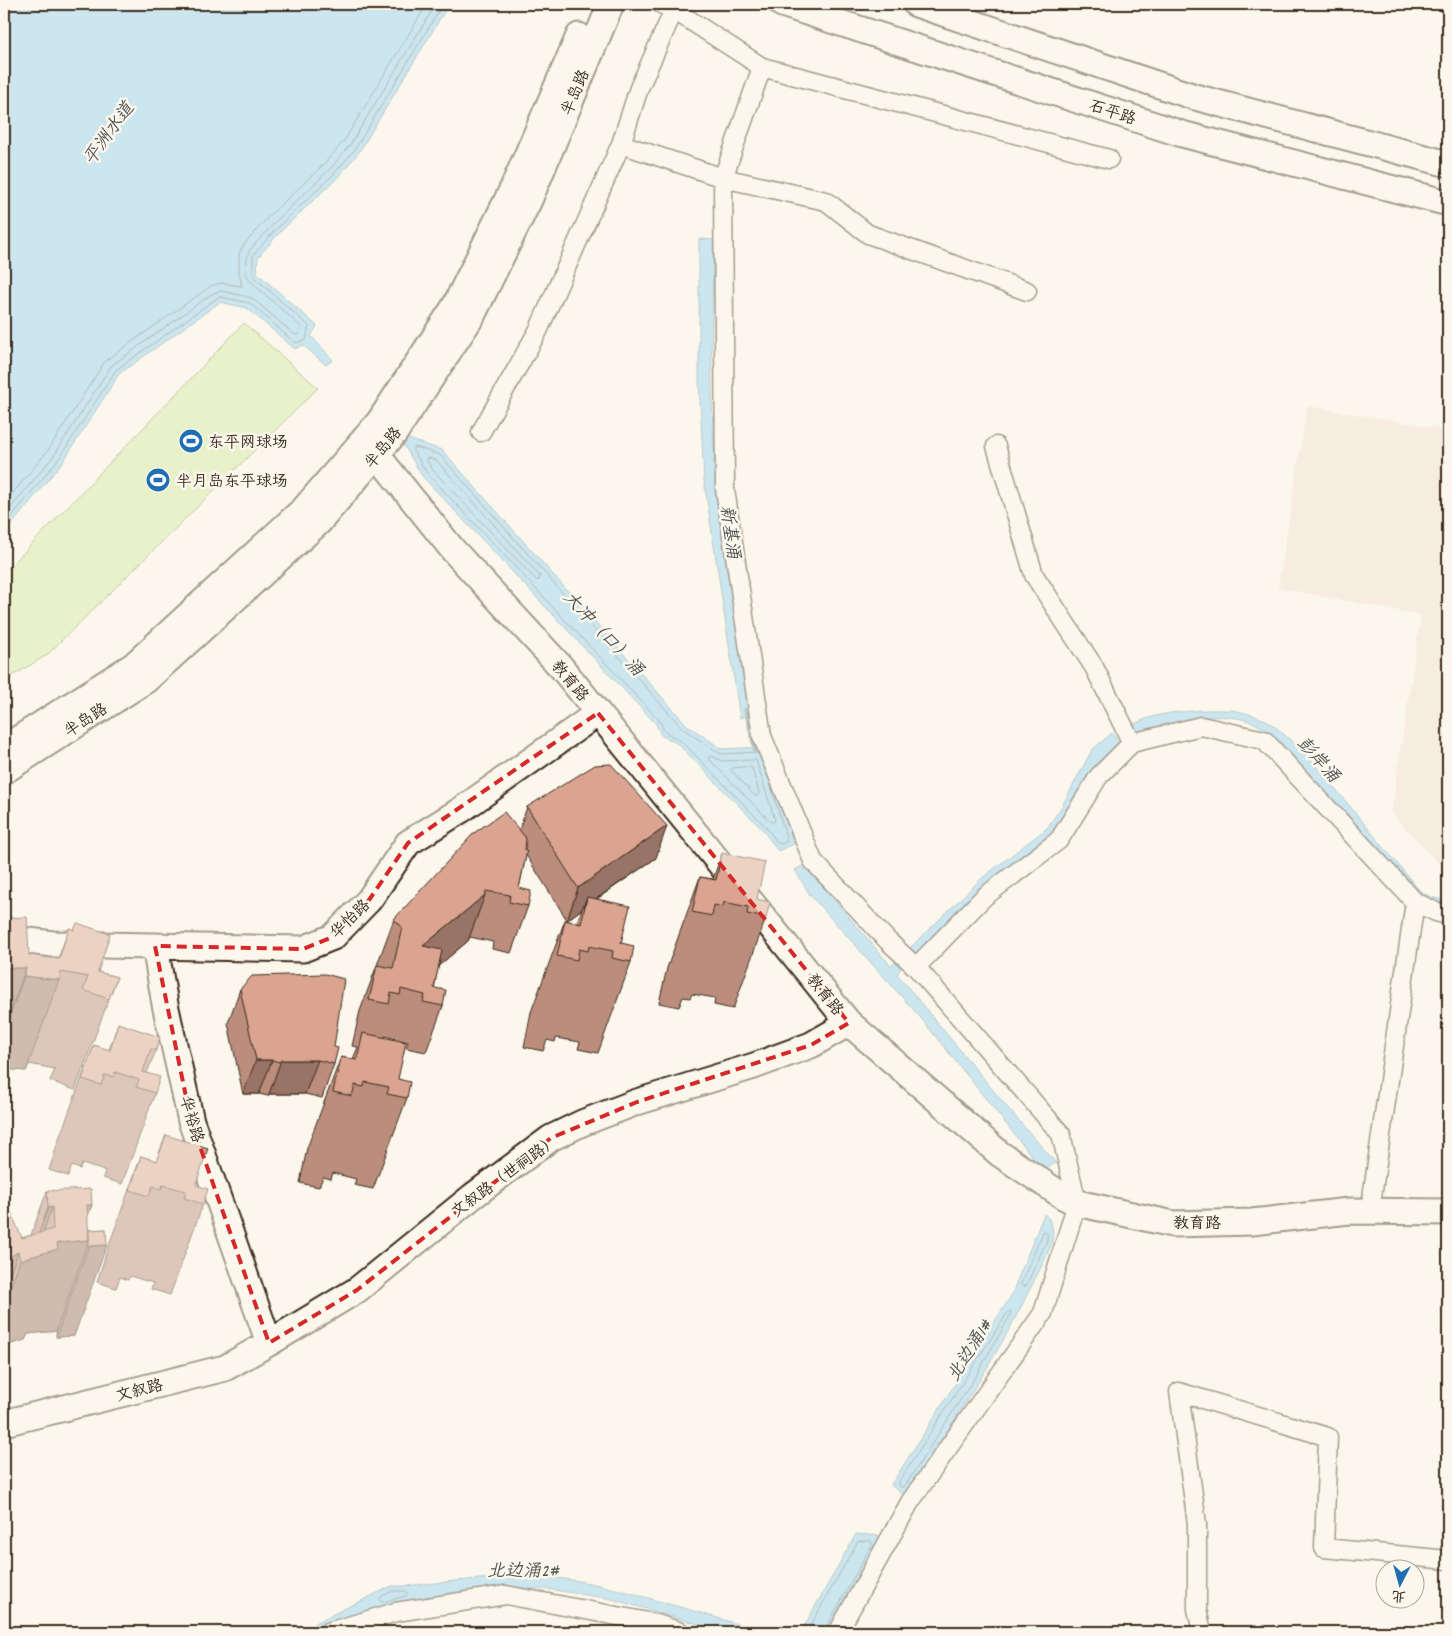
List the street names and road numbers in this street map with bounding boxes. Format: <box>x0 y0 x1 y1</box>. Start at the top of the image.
street label: 半岛路 <box>556 66 596 120</box>
street label: 石平路 <box>1086 95 1139 132</box>
street label: 半岛路 <box>360 423 408 474</box>
street label: 教育路 <box>545 656 593 707</box>
street label: 半岛路 <box>60 698 113 744</box>
street label: 华怡路 <box>325 895 376 945</box>
street label: 教育路 <box>800 970 848 1021</box>
street label: 华裕路 <box>173 1093 208 1146</box>
street label: 文叙路（世祠路） <box>447 1130 564 1224</box>
street label: 教育路 <box>1173 1213 1221 1236</box>
street label: 文叙路 <box>114 1374 166 1408</box>

